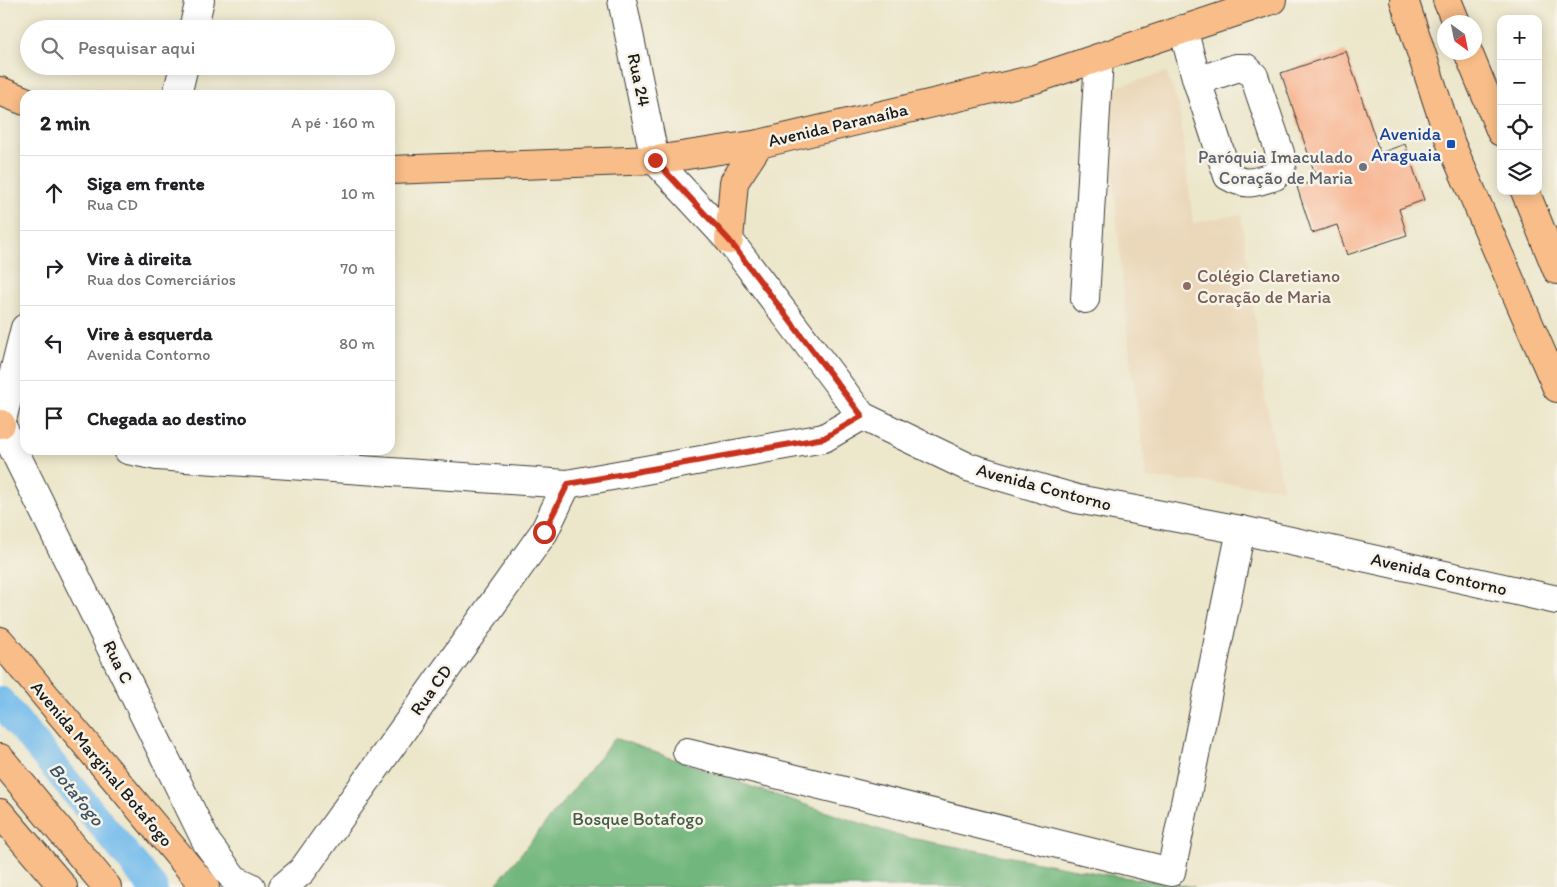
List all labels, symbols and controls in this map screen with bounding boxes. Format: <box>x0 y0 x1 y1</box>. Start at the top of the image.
north arrow <box>1437 15 1482 60</box>
map controls <box>1497 15 1542 195</box>
button: + <box>1497 15 1542 60</box>
search box <box>20 20 395 75</box>
icon: search <box>38 34 66 62</box>
text: Pesquisar aqui <box>78 36 195 59</box>
street label: Rua 24 <box>623 51 655 109</box>
button: − <box>1497 60 1542 105</box>
street label: Avenida Paranaíba <box>766 98 911 152</box>
button: locate <box>1497 105 1542 150</box>
text: 2 min <box>40 110 90 135</box>
text: A pé · 160 m <box>291 113 375 132</box>
place label: Avenida Araguaia <box>1371 123 1442 166</box>
marker: Avenida Araguaia <box>1445 138 1457 150</box>
place label: Paróquia Imaculado Coração de Maria <box>1198 146 1354 189</box>
route end <box>644 149 667 172</box>
button: layers <box>1497 150 1542 195</box>
marker: Paróquia Imaculado Coração de Maria <box>1357 161 1369 173</box>
text: Siga em frente <box>87 172 205 195</box>
icon: ahead <box>40 179 68 207</box>
text: 10 m <box>341 184 375 203</box>
text: Rua CD <box>87 195 138 214</box>
text: Vire à direita <box>87 247 192 270</box>
icon: right <box>40 254 68 282</box>
text: 70 m <box>340 259 375 278</box>
place label: Colégio Claretiano Coração de Maria <box>1197 265 1340 308</box>
text: Rua dos Comerciários <box>87 270 236 289</box>
marker: Colégio Claretiano Coração de Maria <box>1181 280 1193 292</box>
text: Vire à esquerda <box>87 322 213 345</box>
icon: left <box>40 329 68 357</box>
text: 80 m <box>339 334 375 353</box>
text: Avenida Contorno <box>87 345 210 364</box>
icon: arrive <box>40 404 68 432</box>
text: Chegada ao destino <box>87 407 246 430</box>
street label: Avenida Contorno <box>974 458 1114 516</box>
route start <box>533 521 556 544</box>
street label: Avenida Contorno <box>1369 548 1509 600</box>
street label: Rua C <box>98 637 138 687</box>
street label: Rua CD <box>405 660 457 720</box>
street label: Avenida Marginal Botafogo <box>26 677 178 851</box>
water label: Botafogo <box>45 758 109 830</box>
park label: Bosque Botafogo <box>572 808 704 830</box>

